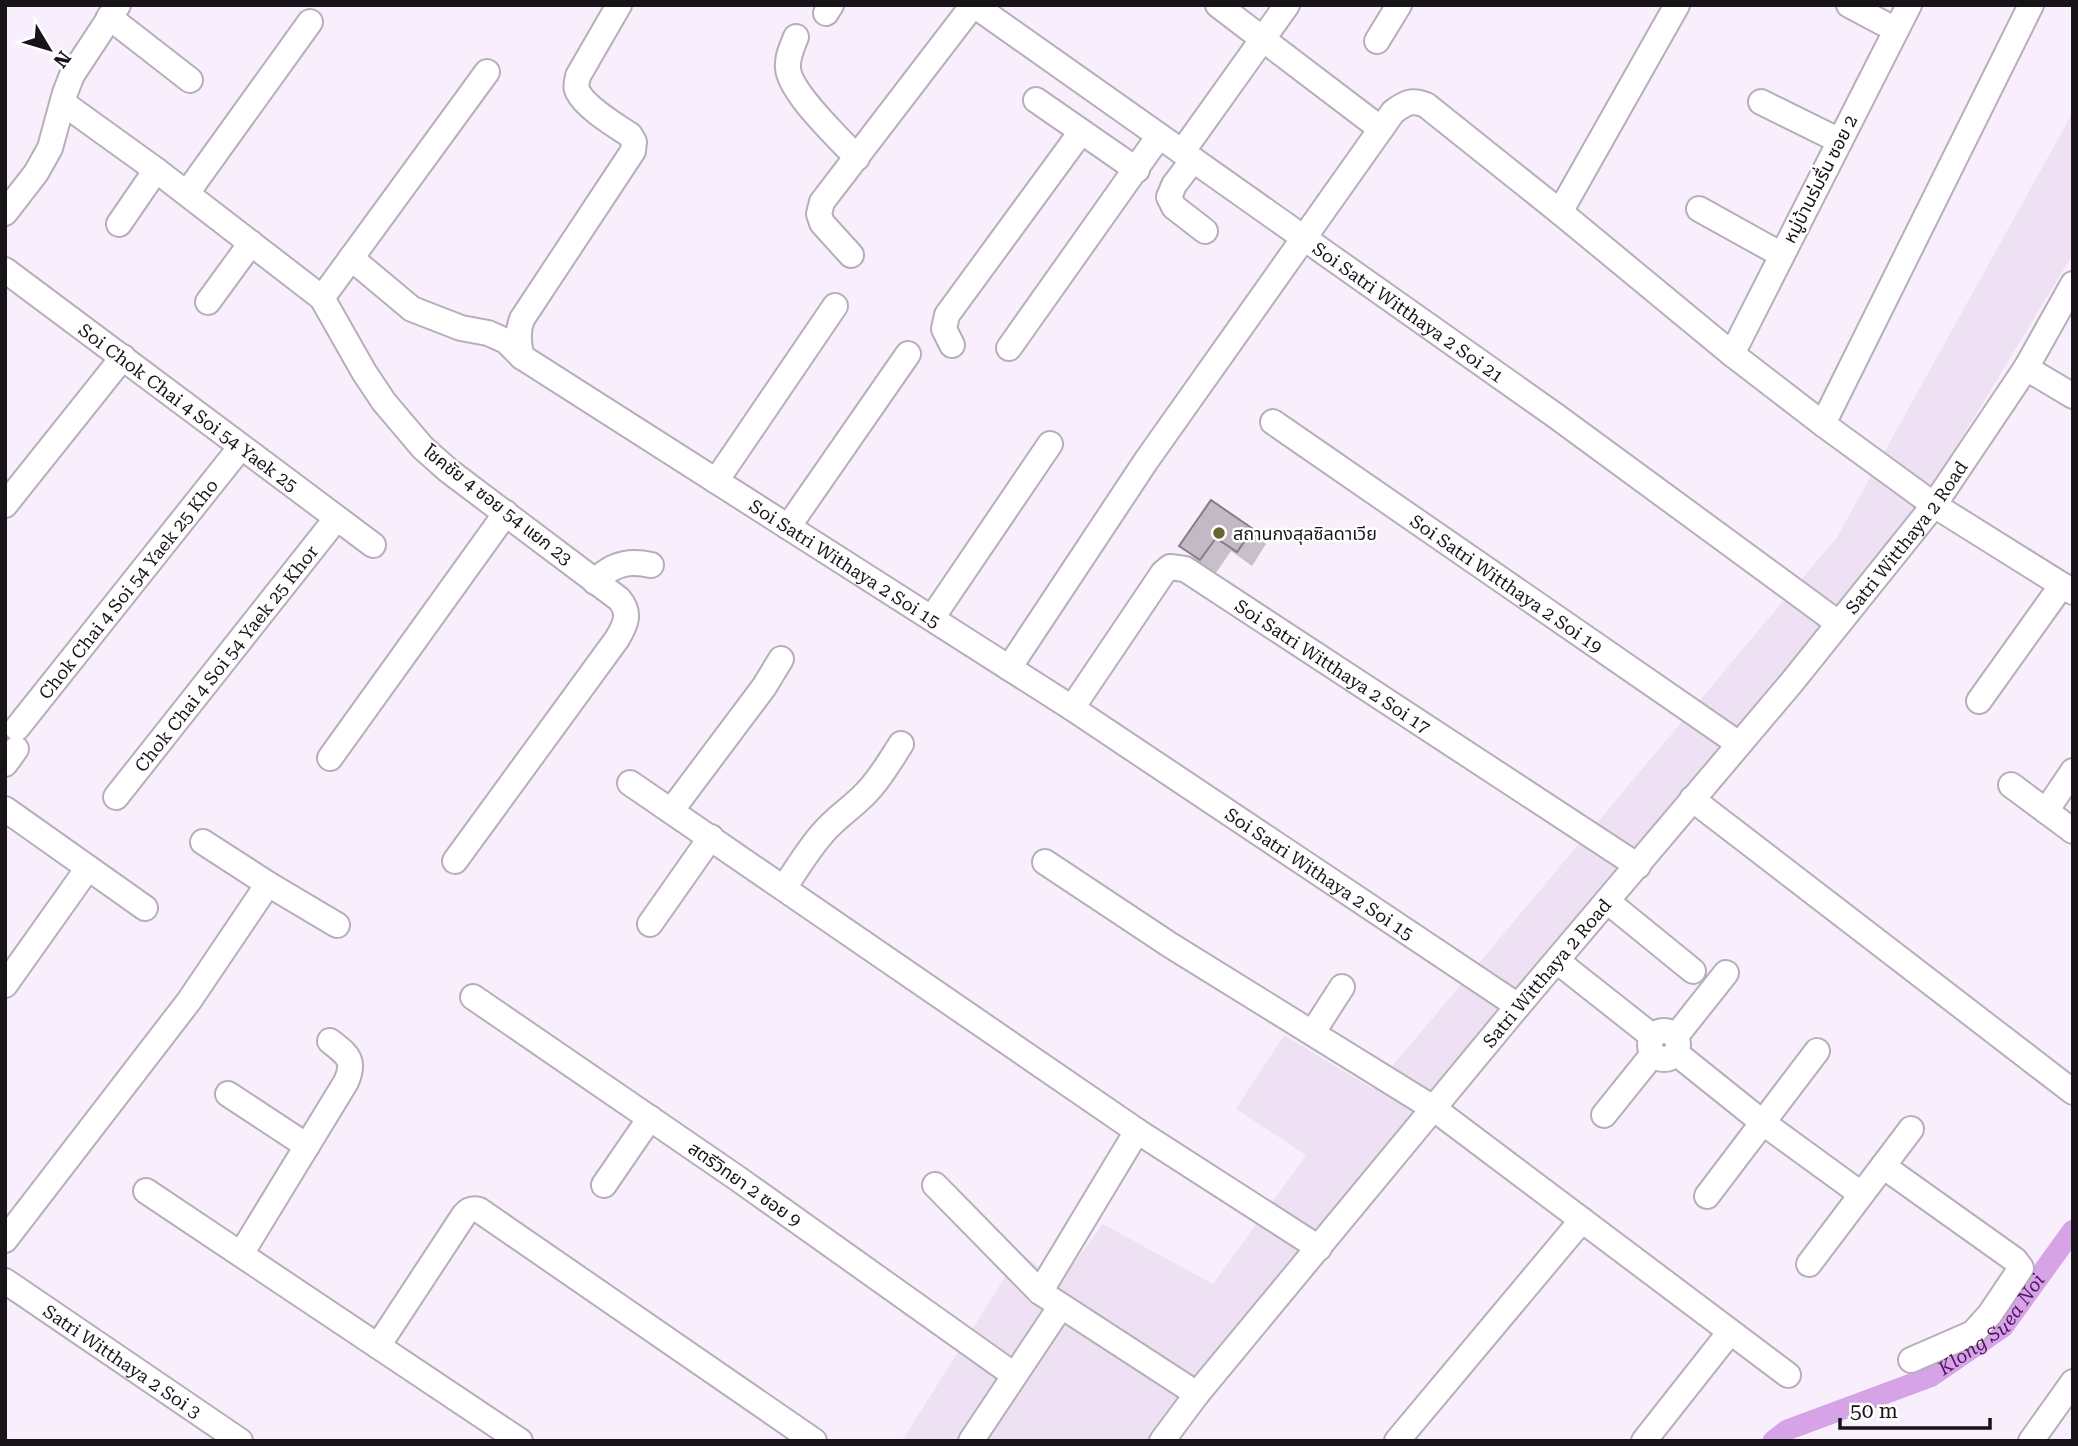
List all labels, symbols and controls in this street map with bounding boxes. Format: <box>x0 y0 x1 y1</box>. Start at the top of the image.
north arrow <box>14 14 84 84</box>
text: N <box>48 46 76 72</box>
street label: หมู่บ้านร่มรื่น ซอย 2 <box>1777 111 1863 247</box>
street label: Soi Satri Witthaya 2 Soi 21 <box>1309 237 1508 387</box>
street label: Soi Chok Chai 4 Soi 54 Yaek 25 <box>75 319 302 496</box>
street label: โชคชัย 4 ซอย 54 แยก 23 <box>420 441 576 569</box>
street label: Satri Witthaya 2 Road <box>1841 456 1972 618</box>
street label: Chok Chai 4 Soi 54 Yaek 25 Kho <box>34 475 222 703</box>
street label: Soi Satri Withaya 2 Soi 15 <box>746 495 944 632</box>
street label: Soi Satri Witthaya 2 Soi 19 <box>1406 510 1607 657</box>
place label: สถานกงสุลซิลดาเวีย <box>1233 523 1377 545</box>
marker: สถานกงสุลซิลดาเวีย <box>1211 525 1227 541</box>
street label: Chok Chai 4 Soi 54 Yaek 25 Khor <box>130 541 322 776</box>
street label: Soi Satri Witthaya 2 Soi 17 <box>1231 594 1434 738</box>
street label: Soi Satri Withaya 2 Soi 15 <box>1221 803 1418 944</box>
street label: Satri Witthaya 2 Road <box>1478 894 1615 1051</box>
street label: สตรีวิทยา 2 ซอย 9 <box>684 1137 806 1231</box>
water label: Klong Suea Noi <box>1932 1269 2049 1380</box>
street label: Satri Witthaya 2 Soi 3 <box>40 1300 205 1422</box>
scale bar <box>1840 1386 1990 1430</box>
text: 50 m <box>1850 1399 1898 1423</box>

